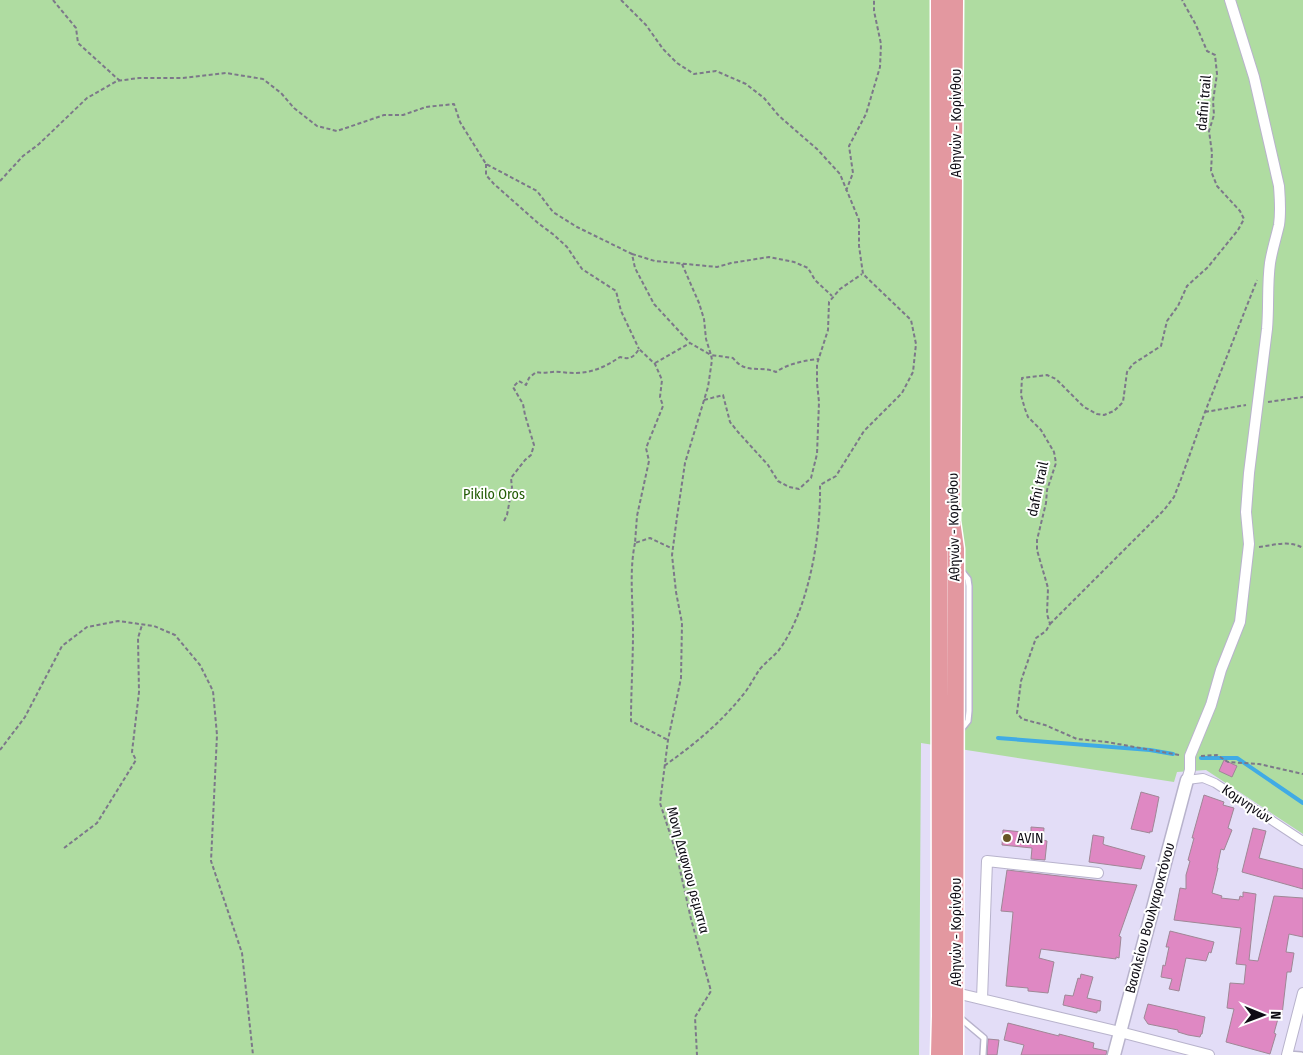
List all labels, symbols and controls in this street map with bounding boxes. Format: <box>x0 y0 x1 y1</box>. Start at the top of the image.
street label: Αθηνών - Κορίνθου <box>948 69 965 177</box>
street label: dafni trail <box>1193 74 1215 132</box>
street label: dafni trail <box>1024 460 1052 518</box>
street label: Αθηνών - Κορίνθου <box>945 472 963 582</box>
park label: Pikilo Oros <box>463 486 525 503</box>
street label: Κομνηνών <box>1218 781 1276 827</box>
street label: Μονη Δαφνιου ρεματια <box>663 805 713 935</box>
place label: AVIN <box>1017 830 1043 847</box>
marker: AVIN <box>1001 832 1013 844</box>
street label: Βασιλείου Βουλγαροκτόνου <box>1122 841 1178 995</box>
street label: Αθηνών - Κορίνθου <box>948 878 965 986</box>
north arrow <box>1238 990 1288 1040</box>
text: N <box>1267 1011 1284 1020</box>

